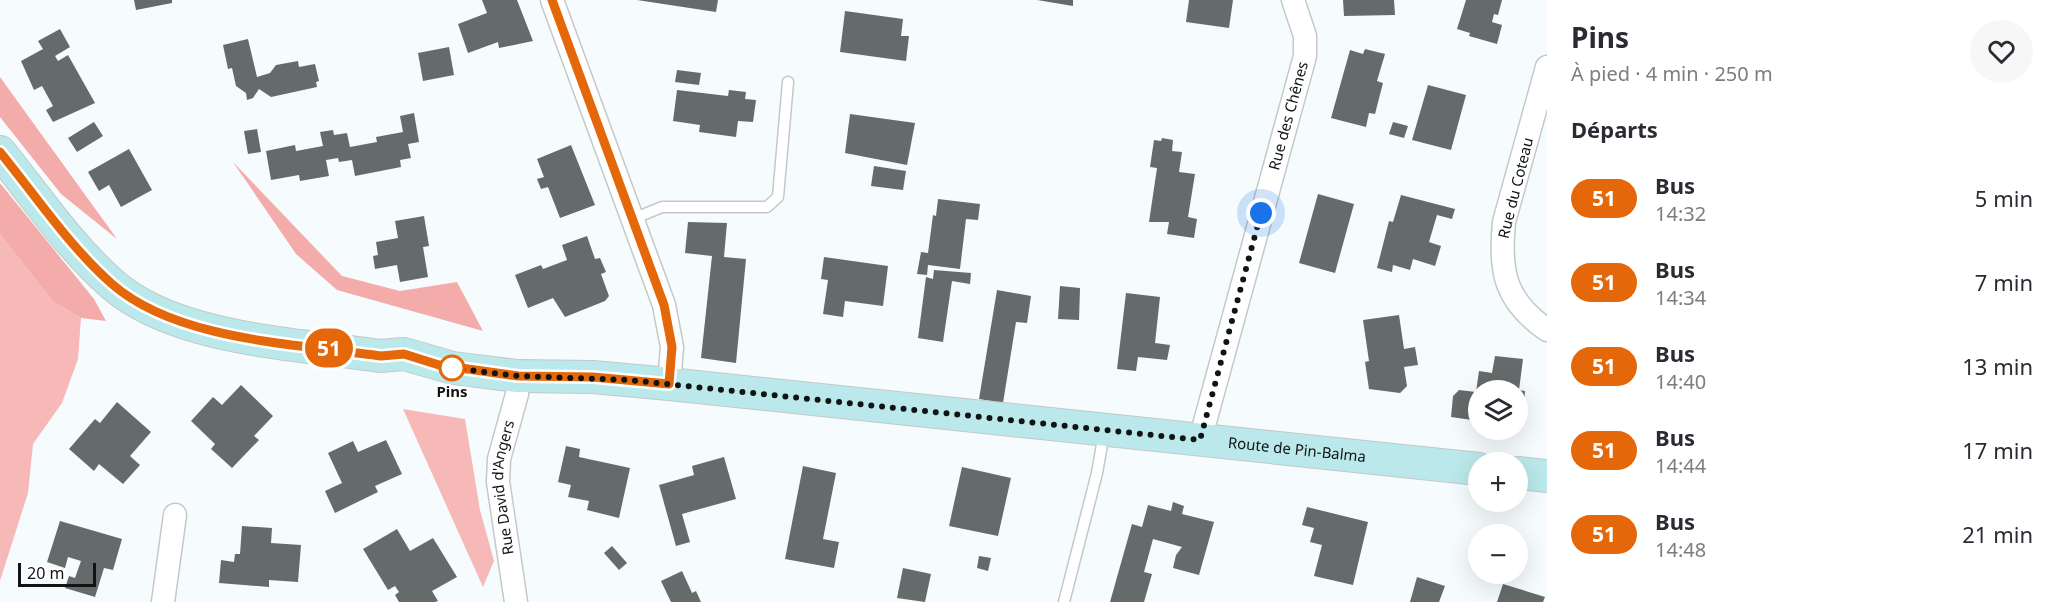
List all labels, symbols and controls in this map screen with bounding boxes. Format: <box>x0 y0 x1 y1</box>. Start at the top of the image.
text: Pins <box>1571 18 1629 56</box>
button: heart <box>1970 20 2033 83</box>
street label: Rue des Chênes <box>1263 59 1312 172</box>
text: À pied · 4 min · 250 m <box>1571 60 1773 87</box>
text: Départs <box>1571 114 1658 144</box>
street label: Rue du Coteau <box>1493 135 1537 240</box>
text: Bus <box>1655 170 1695 200</box>
text: 5 min <box>1975 183 2033 213</box>
text: 51 <box>1592 184 1616 212</box>
your location <box>1246 198 1276 228</box>
text: 14:32 <box>1655 200 1706 227</box>
text: Bus <box>1655 254 1695 284</box>
text: 7 min <box>1975 267 2033 297</box>
text: 51 <box>1592 268 1616 296</box>
text: 14:34 <box>1655 284 1706 311</box>
line badge: 51 <box>302 328 356 368</box>
text: 51 <box>317 334 341 362</box>
text: Bus <box>1655 338 1695 368</box>
text: 13 min <box>1962 351 2033 381</box>
text: 51 <box>1592 352 1616 380</box>
marker: Pins <box>439 355 465 381</box>
text: 14:40 <box>1655 368 1706 395</box>
map controls <box>1468 380 1528 584</box>
button: layers <box>1468 380 1528 440</box>
place label: Pins <box>436 381 468 401</box>
street label: Rue David d'Angers <box>487 418 518 556</box>
text: Bus <box>1655 422 1695 452</box>
street label: Route de Pin-Balma <box>1227 432 1367 466</box>
text: 17 min <box>1962 435 2033 465</box>
text: 51 <box>1592 436 1616 464</box>
button: + <box>1468 452 1528 512</box>
text: 14:44 <box>1655 452 1706 479</box>
text: Bus <box>1655 506 1695 536</box>
text: 21 min <box>1962 519 2033 549</box>
text: 51 <box>1592 520 1616 548</box>
button: − <box>1468 524 1528 584</box>
text: 14:48 <box>1655 536 1706 563</box>
scale bar <box>18 560 96 588</box>
text: 20 m <box>27 562 64 584</box>

